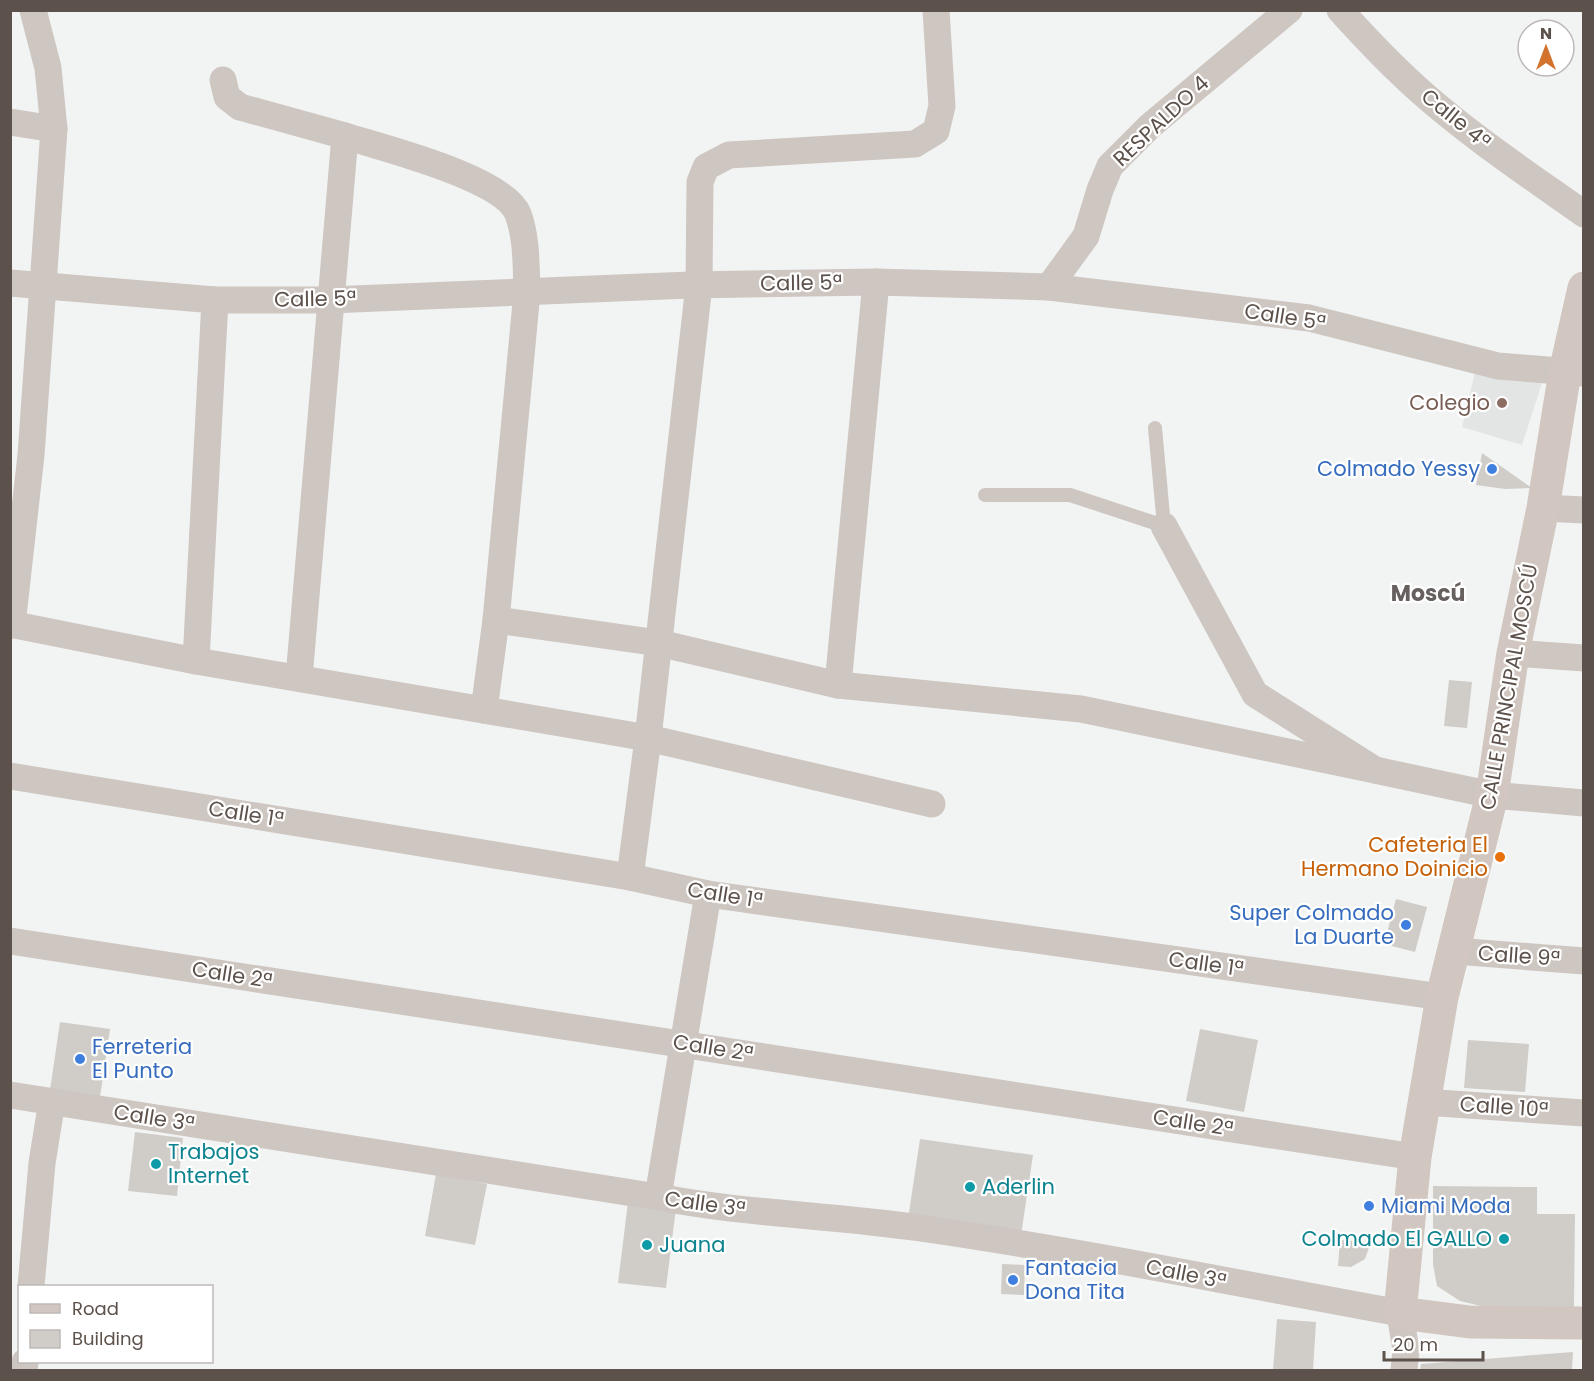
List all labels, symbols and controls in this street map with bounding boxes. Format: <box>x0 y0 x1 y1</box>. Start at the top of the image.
north arrow <box>1516 18 1576 78</box>
text: N <box>1540 22 1552 45</box>
street label: RESPALDO 4 <box>1106 69 1215 173</box>
street label: Calle 4ª <box>1415 82 1497 156</box>
street label: Calle 5ª <box>760 267 842 298</box>
street label: Calle 5ª <box>274 283 356 314</box>
street label: Calle 5ª <box>1242 296 1328 337</box>
place label: Colegio <box>1409 388 1490 417</box>
marker: Colegio <box>1495 396 1509 410</box>
place label: Colmado Yessy <box>1317 454 1480 483</box>
marker: Colmado Yessy <box>1485 462 1499 476</box>
street label: CALLE PRINCIPAL MOSCÚ <box>1473 562 1544 812</box>
district label: Moscú <box>1391 578 1465 609</box>
street label: Calle 1ª <box>207 793 286 834</box>
place label: Cafeteria El Hermano Doinicio <box>1301 830 1488 883</box>
marker: Cafeteria El Hermano Doinicio <box>1493 850 1507 864</box>
street label: Calle 1ª <box>686 874 765 915</box>
place label: Super Colmado La Duarte <box>1229 898 1394 951</box>
marker: Super Colmado La Duarte <box>1399 918 1413 932</box>
street label: Calle 9ª <box>1477 938 1561 973</box>
street label: Calle 1ª <box>1167 944 1245 983</box>
street label: Calle 2ª <box>190 954 274 995</box>
street label: Calle 2ª <box>671 1027 755 1068</box>
place label: Ferreteria El Punto <box>92 1032 192 1085</box>
marker: Ferreteria El Punto <box>73 1052 87 1066</box>
street label: Calle 10ª <box>1459 1089 1549 1124</box>
street label: Calle 3ª <box>112 1097 196 1138</box>
street label: Calle 2ª <box>1151 1102 1235 1143</box>
place label: Trabajos Internet <box>168 1137 259 1190</box>
marker: Trabajos Internet <box>149 1157 163 1171</box>
place label: Aderlin <box>982 1172 1055 1201</box>
marker: Aderlin <box>963 1180 977 1194</box>
street label: Calle 3ª <box>663 1183 747 1224</box>
place label: Miami Moda <box>1381 1191 1511 1220</box>
marker: Miami Moda <box>1362 1199 1376 1213</box>
place label: Colmado El GALLO <box>1301 1224 1492 1253</box>
place label: Juana <box>659 1230 725 1259</box>
marker: Colmado El GALLO <box>1497 1232 1511 1246</box>
marker: Juana <box>640 1238 654 1252</box>
street label: Calle 3ª <box>1143 1252 1229 1295</box>
place label: Fantacia Dona Tita <box>1025 1253 1125 1306</box>
marker: Fantacia Dona Tita <box>1006 1273 1020 1287</box>
legend <box>18 1285 213 1363</box>
text: Road <box>72 1296 119 1321</box>
scale bar <box>1384 1324 1483 1362</box>
text: Building <box>72 1326 144 1351</box>
text: 20 m <box>1393 1332 1438 1357</box>

